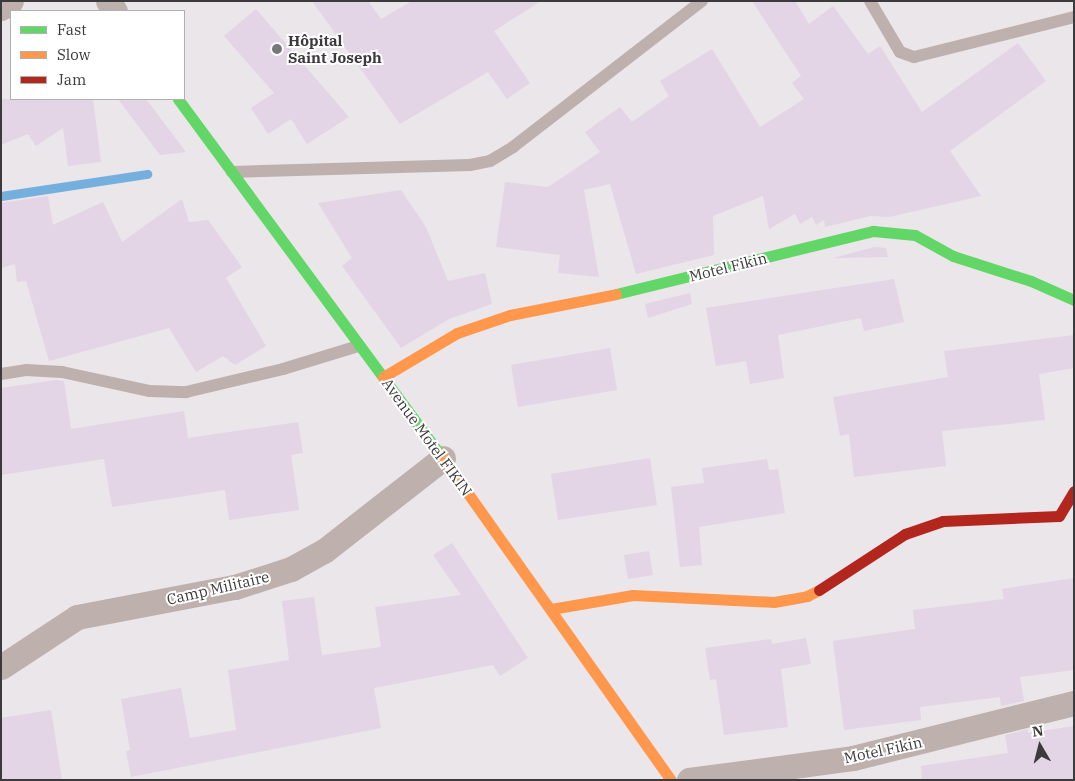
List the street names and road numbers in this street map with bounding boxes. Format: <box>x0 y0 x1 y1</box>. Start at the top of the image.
street label: Motel Fikin <box>687 249 769 285</box>
street label: Avenue Motel FIKIN <box>378 375 476 499</box>
street label: Camp Militaire <box>165 567 271 609</box>
street label: Motel Fikin <box>842 733 924 767</box>

